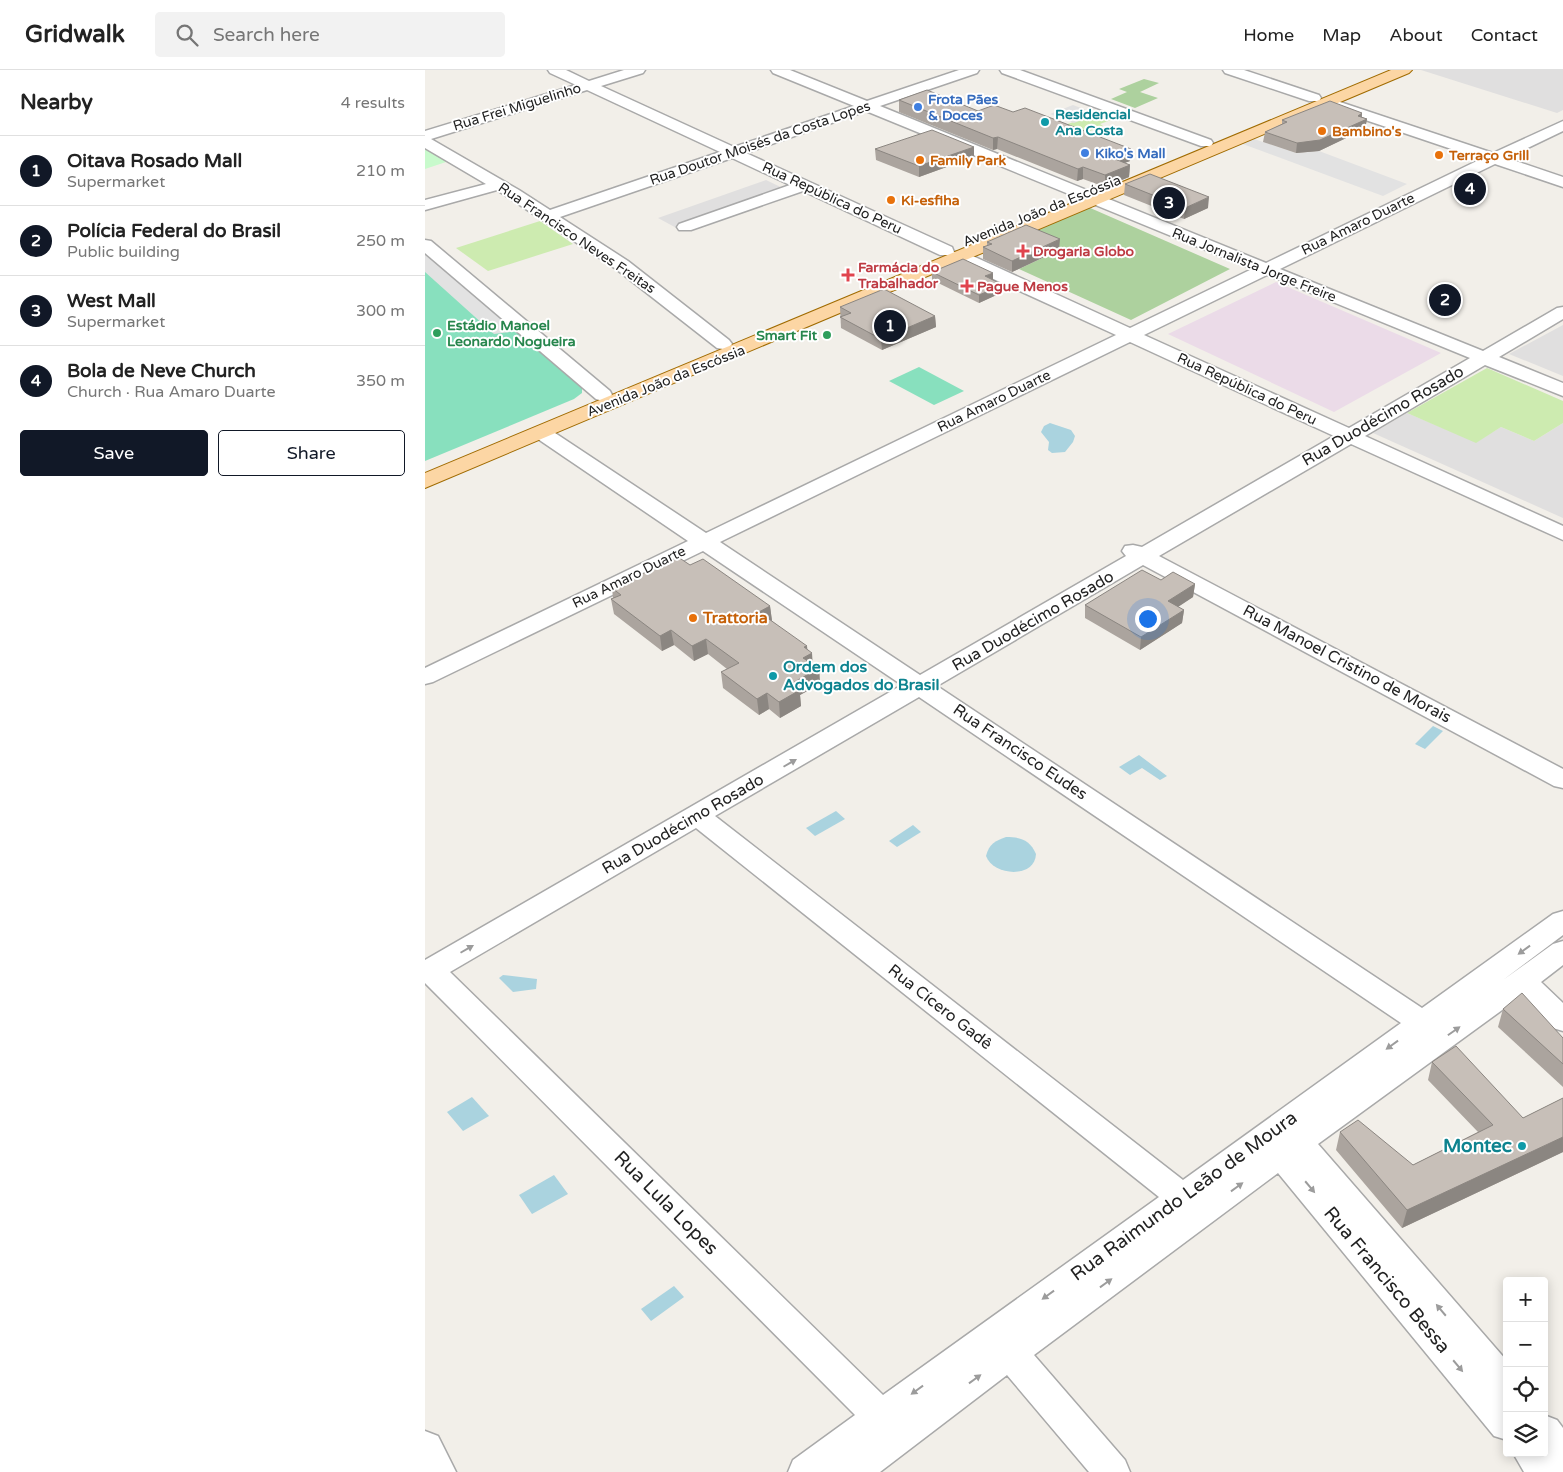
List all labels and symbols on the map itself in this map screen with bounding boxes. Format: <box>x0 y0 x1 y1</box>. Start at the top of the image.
street label: Rua Frei Miguelinho <box>451 79 583 135</box>
place label: Frota Pães & Doces <box>928 91 998 124</box>
street label: Rua Doutor Moisés da Costa Lopes <box>647 97 873 189</box>
marker: Frota Pães & Doces <box>912 101 924 113</box>
place label: Residencial Ana Costa <box>1055 106 1131 139</box>
marker: Residencial Ana Costa <box>1039 116 1051 128</box>
place label: Bambino's <box>1332 123 1402 140</box>
marker: Bambino's <box>1316 125 1328 137</box>
place label: Kiko's Mall <box>1095 145 1166 162</box>
marker: Kiko's Mall <box>1079 147 1091 159</box>
place label: Terraço Grill <box>1448 147 1529 164</box>
marker: Terraço Grill <box>1433 149 1445 161</box>
place label: Family Park <box>930 152 1007 169</box>
marker: Family Park <box>914 154 926 166</box>
street label: Rua República do Peru <box>760 158 904 238</box>
pin: 4 <box>1454 170 1486 208</box>
street label: Avenida João da Escóssia <box>960 171 1124 251</box>
street label: Rua Francisco Neves Freitas <box>495 179 659 297</box>
pin: 3 <box>1153 184 1185 222</box>
street label: Rua Amaro Duarte <box>1299 189 1417 259</box>
place label: Ki-esfiha <box>901 192 960 209</box>
marker: Ki-esfiha <box>885 194 897 206</box>
street label: Rua Jornalista Jorge Freire <box>1169 224 1339 306</box>
place label: Drogaria Globo <box>1033 243 1135 260</box>
marker: Drogaria Globo <box>1017 245 1029 257</box>
place label: Farmácia do Trabalhador <box>857 259 940 292</box>
marker: Farmácia do Trabalhador <box>842 269 854 281</box>
place label: Pague Menos <box>977 278 1068 295</box>
marker: Pague Menos <box>961 280 973 292</box>
pin: 2 <box>1429 281 1461 319</box>
pin: 1 <box>874 307 906 345</box>
place label: Estádio Manoel Leonardo Nogueira <box>447 317 576 350</box>
marker: Estádio Manoel Leonardo Nogueira <box>431 327 443 339</box>
place label: Smart Fit <box>756 327 818 344</box>
marker: Smart Fit <box>821 329 833 341</box>
street label: Avenida João da Escóssia <box>584 341 748 421</box>
street label: Rua República do Peru <box>1175 349 1319 429</box>
street label: Rua Duodécimo Rosado <box>1299 361 1467 471</box>
street label: Rua Amaro Duarte <box>935 366 1053 436</box>
street label: Rua Amaro Duarte <box>570 542 688 612</box>
street label: Rua Duodécimo Rosado <box>949 566 1117 676</box>
street label: Rua Manoel Cristino de Morais <box>1239 600 1455 728</box>
your location <box>1135 606 1161 632</box>
place label: Trattoria <box>702 608 768 628</box>
marker: Trattoria <box>687 612 699 624</box>
place label: Ordem dos Advogados do Brasil <box>783 657 939 695</box>
marker: Ordem dos Advogados do Brasil <box>767 670 779 682</box>
street label: Rua Francisco Eudes <box>949 700 1091 804</box>
one-way arrow <box>783 758 796 767</box>
street label: Rua Duodécimo Rosado <box>599 769 767 879</box>
one-way arrow <box>460 944 474 953</box>
one-way arrow <box>1517 944 1530 954</box>
street label: Rua Cícero Gadê <box>884 960 996 1054</box>
one-way arrow <box>1447 1026 1461 1036</box>
one-way arrow <box>1385 1040 1399 1050</box>
street label: Rua Raimundo Leão de Moura <box>1067 1106 1301 1286</box>
place label: Montec <box>1443 1135 1512 1157</box>
marker: Montec <box>1516 1140 1528 1152</box>
street label: Rua Lula Lopes <box>609 1146 723 1260</box>
one-way arrow <box>1304 1180 1315 1193</box>
one-way arrow <box>1230 1182 1244 1192</box>
street label: Rua Francisco Bessa <box>1319 1202 1455 1358</box>
one-way arrow <box>1099 1278 1113 1288</box>
one-way arrow <box>1041 1290 1055 1300</box>
one-way arrow <box>1436 1303 1447 1316</box>
one-way arrow <box>1452 1359 1464 1371</box>
one-way arrow <box>968 1374 981 1385</box>
one-way arrow <box>910 1385 924 1395</box>

